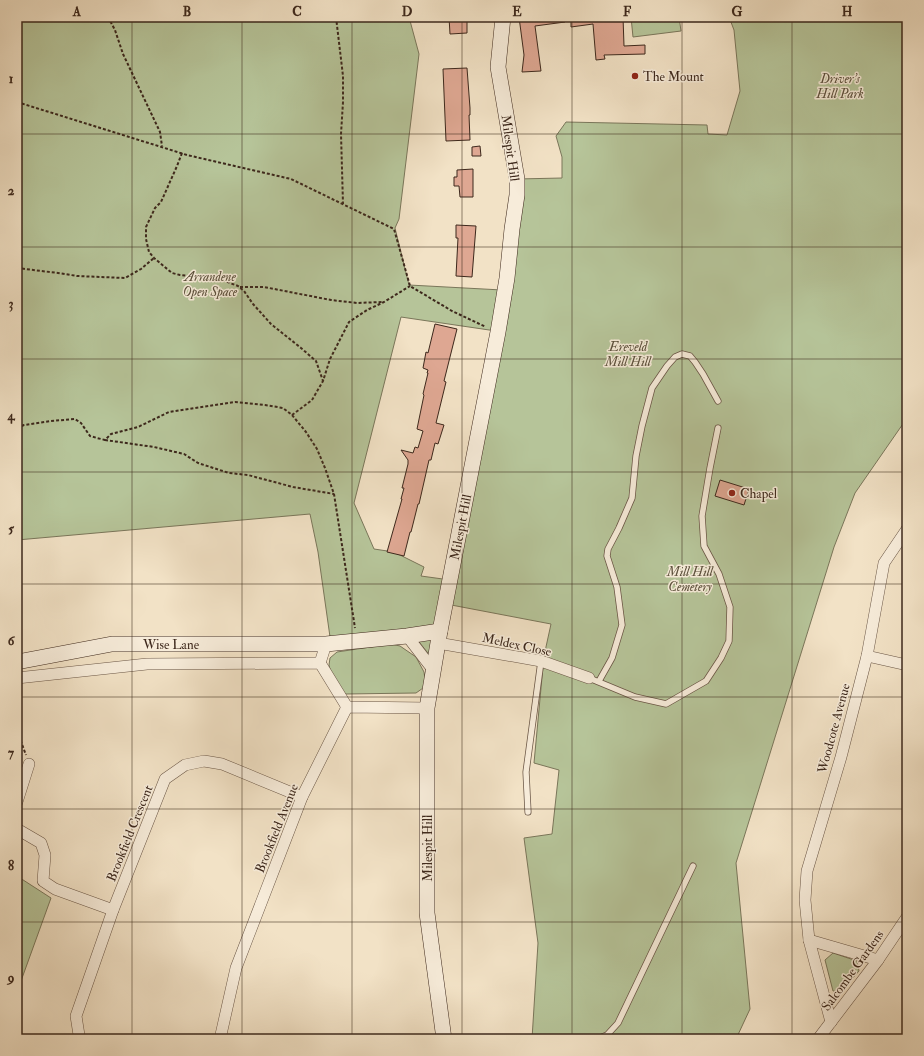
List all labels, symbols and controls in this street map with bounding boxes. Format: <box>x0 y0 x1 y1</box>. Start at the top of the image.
text: A <box>72 4 82 20</box>
text: B <box>183 4 191 20</box>
text: C <box>292 4 302 20</box>
text: D <box>402 4 413 20</box>
text: E <box>512 4 522 20</box>
text: F <box>623 4 632 20</box>
text: G <box>732 4 743 20</box>
text: H <box>842 4 853 20</box>
place label: The Mount <box>643 69 704 85</box>
text: 1 <box>9 71 14 87</box>
marker: The Mount <box>630 71 640 81</box>
park label: Driver's Hill Park <box>815 71 864 102</box>
street label: Milespit Hill <box>496 114 523 183</box>
text: 2 <box>8 183 15 199</box>
park label: Arrandene Open Space <box>182 269 238 300</box>
text: 3 <box>9 296 14 312</box>
park label: Ereveld Mill Hill <box>604 339 652 370</box>
text: 4 <box>6 408 15 424</box>
place label: Chapel <box>740 486 778 503</box>
marker: Chapel <box>727 488 737 498</box>
street label: Milespit Hill <box>447 492 476 562</box>
text: 5 <box>8 521 14 537</box>
park label: Mill Hill Cemetery <box>666 564 714 595</box>
street label: Meldex Close <box>481 630 553 660</box>
text: 6 <box>8 633 16 649</box>
street label: Wise Lane <box>142 637 200 653</box>
street label: Woodcote Avenue <box>814 681 854 776</box>
text: 7 <box>8 745 15 761</box>
street label: Brookfield Avenue <box>252 781 302 875</box>
street label: Brookfield Crescent <box>103 783 157 884</box>
street label: Milespit Hill <box>420 814 437 881</box>
text: 8 <box>8 858 14 874</box>
street label: Salcombe Gardens <box>818 927 888 1014</box>
text: 9 <box>6 970 15 986</box>

